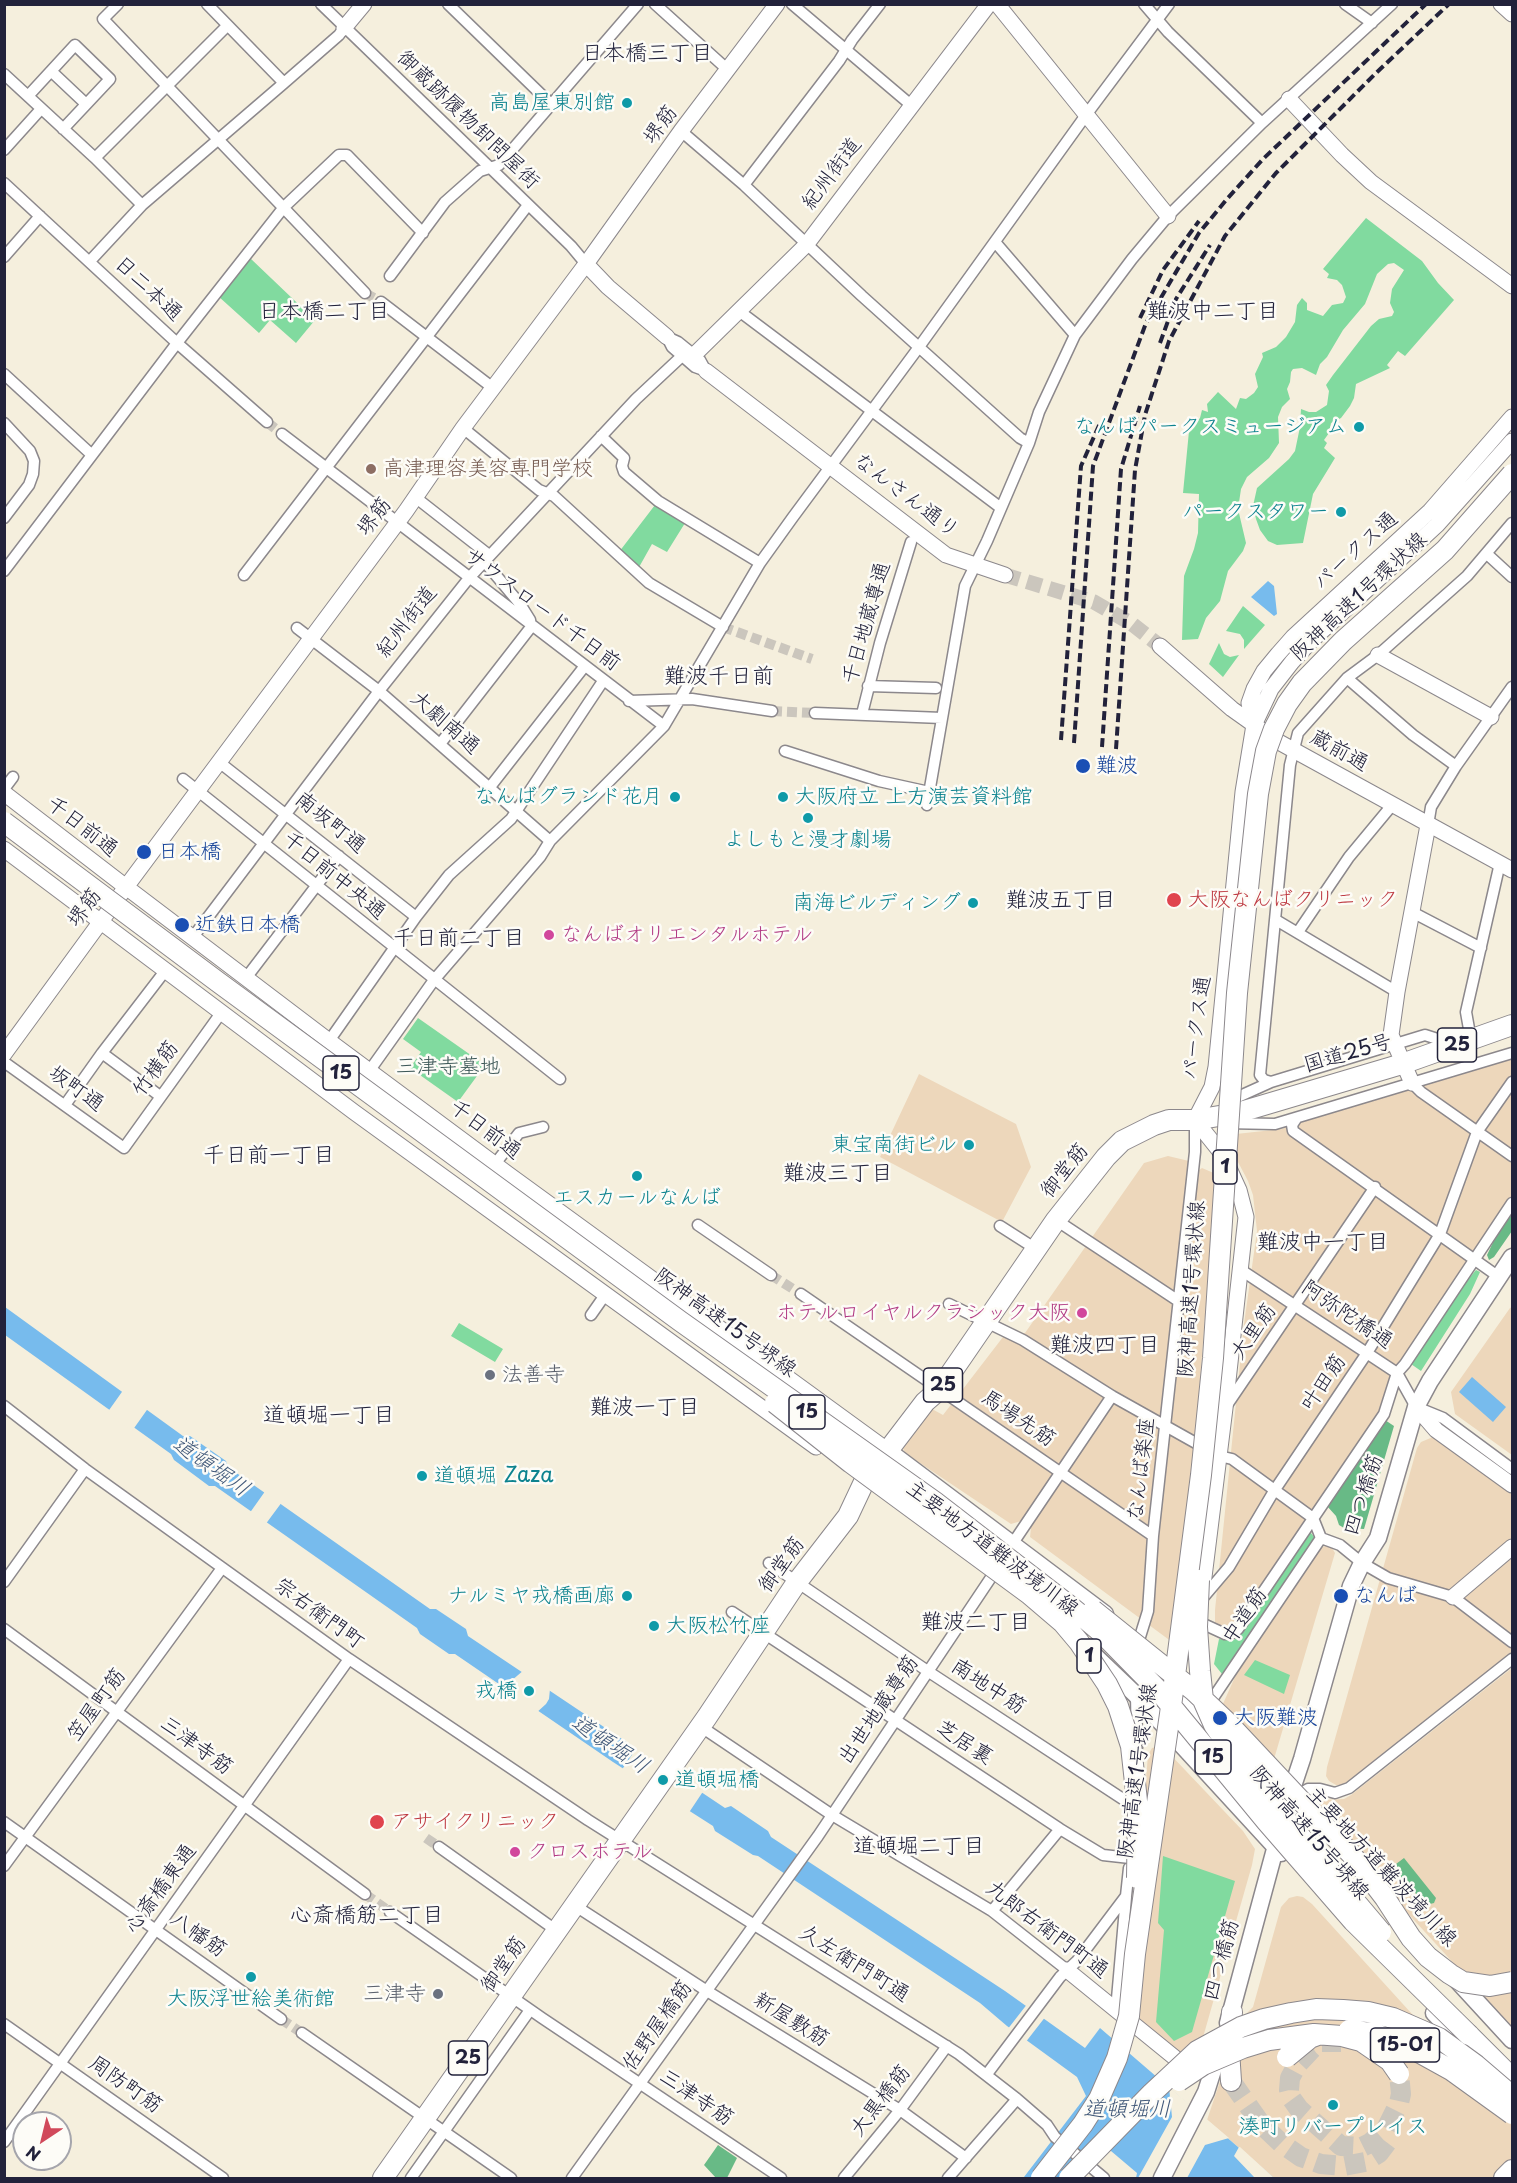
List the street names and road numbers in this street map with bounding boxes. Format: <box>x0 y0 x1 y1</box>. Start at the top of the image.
street label: 御蔵跡履物卸問屋街 <box>391 45 545 195</box>
street label: 堺筋 <box>638 101 684 149</box>
street label: 紀州街道 <box>797 133 867 215</box>
street label: 日二本通 <box>109 251 187 327</box>
street label: なんさん通り <box>848 448 964 544</box>
street label: 堺筋 <box>352 493 398 541</box>
street label: パークス通 <box>1309 507 1403 595</box>
street label: 阪神高速1号環状線 <box>1286 527 1432 667</box>
street label: サウスロード千日前 <box>459 543 625 677</box>
street label: 千日地蔵尊通 <box>838 559 896 687</box>
street label: 紀州街道 <box>371 581 443 663</box>
street label: 大劇南通 <box>405 686 485 760</box>
street label: 蔵前通 <box>1305 725 1373 777</box>
street label: 南坂町通 <box>289 787 371 859</box>
street label: 千日前通 <box>41 791 123 863</box>
street label: 千日前中央通 <box>277 827 391 925</box>
street label: 堺筋 <box>62 884 108 932</box>
street label: パークス通 <box>1177 974 1217 1082</box>
road number: 25 <box>1438 1028 1476 1062</box>
street label: 国道25号 <box>1301 1029 1395 1079</box>
street label: 竹横筋 <box>127 1036 185 1102</box>
road number: 15 <box>323 1056 359 1090</box>
street label: 坂町通 <box>43 1060 109 1118</box>
street label: 千日前通 <box>444 1095 526 1165</box>
street label: 御堂筋 <box>1035 1139 1095 1203</box>
road number: 1 <box>1213 1150 1237 1184</box>
street label: 阪神高速1号環状線 <box>1173 1200 1211 1378</box>
street label: 阪神高速15号堺線 <box>649 1263 801 1383</box>
street label: 阿弥陀橋通 <box>1296 1275 1398 1355</box>
street label: 大里筋 <box>1226 1299 1282 1365</box>
street label: 叶田筋 <box>1296 1350 1352 1416</box>
road number: 25 <box>924 1368 962 1402</box>
street label: 馬場先筋 <box>976 1385 1060 1453</box>
road number: 15 <box>789 1395 825 1429</box>
street label: なんば楽座 <box>1123 1415 1161 1523</box>
street label: 四つ橋筋 <box>1339 1451 1389 1539</box>
street label: 主要地方道難波境川線 <box>901 1476 1083 1622</box>
street label: 御堂筋 <box>753 1532 811 1598</box>
street label: 宗右衛門町 <box>269 1573 369 1655</box>
street label: 中道筋 <box>1217 1583 1273 1649</box>
road number: 1 <box>1077 1639 1101 1673</box>
street label: 出世地蔵尊筋 <box>833 1651 925 1769</box>
street label: 南地中筋 <box>946 1654 1030 1720</box>
street label: 笠屋町筋 <box>62 1664 132 1746</box>
street label: 阪神高速1号環状線 <box>1113 1681 1163 1861</box>
street label: 三津寺筋 <box>155 1711 237 1781</box>
street label: 芝居裏 <box>931 1715 997 1771</box>
road number: 15 <box>1195 1740 1231 1774</box>
street label: 阪神高速15号堺線 <box>1244 1761 1374 1905</box>
street label: 主要地方道難波境川線 <box>1300 1782 1462 1952</box>
street label: 心斎橋東通 <box>120 1839 202 1939</box>
street label: 九郎右衛門町通 <box>981 1876 1113 1984</box>
street label: 八幡筋 <box>165 1907 231 1963</box>
street label: 四つ橋筋 <box>1199 1916 1245 2004</box>
street label: 久左衛門町通 <box>794 1920 914 2008</box>
street label: 御堂筋 <box>476 1932 532 1998</box>
street label: 佐野屋橋筋 <box>618 1976 698 2076</box>
street label: 新屋敷筋 <box>749 1987 833 2053</box>
road number: 15-01 <box>1370 2028 1440 2062</box>
road number: 25 <box>448 2041 488 2075</box>
street label: 周防町筋 <box>83 2051 167 2119</box>
street label: 大黒橋筋 <box>845 2060 917 2142</box>
street label: 三津寺筋 <box>654 2064 738 2132</box>

